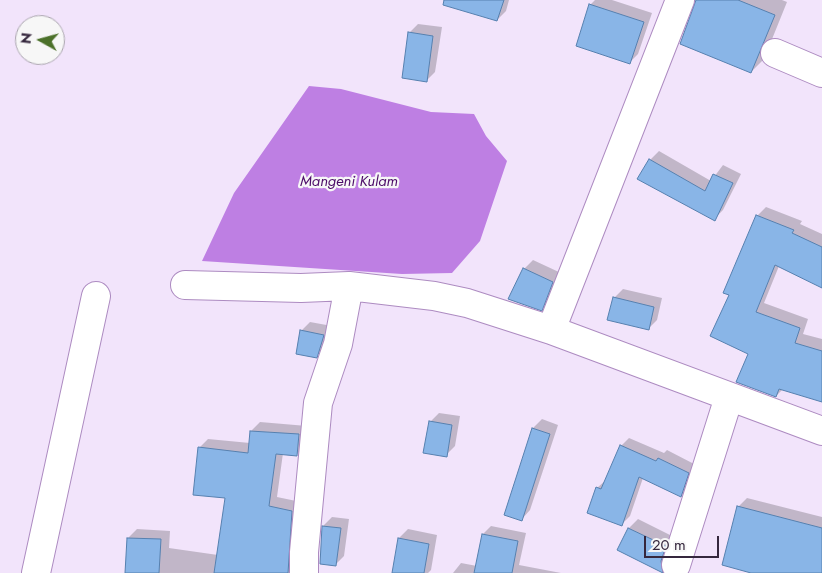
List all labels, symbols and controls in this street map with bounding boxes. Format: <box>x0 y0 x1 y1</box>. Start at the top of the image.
north arrow <box>15 15 65 65</box>
text: N <box>16 32 37 45</box>
water label: Mangeni Kulam <box>300 173 398 191</box>
scale bar <box>647 526 722 558</box>
text: 20 m <box>652 534 686 556</box>

